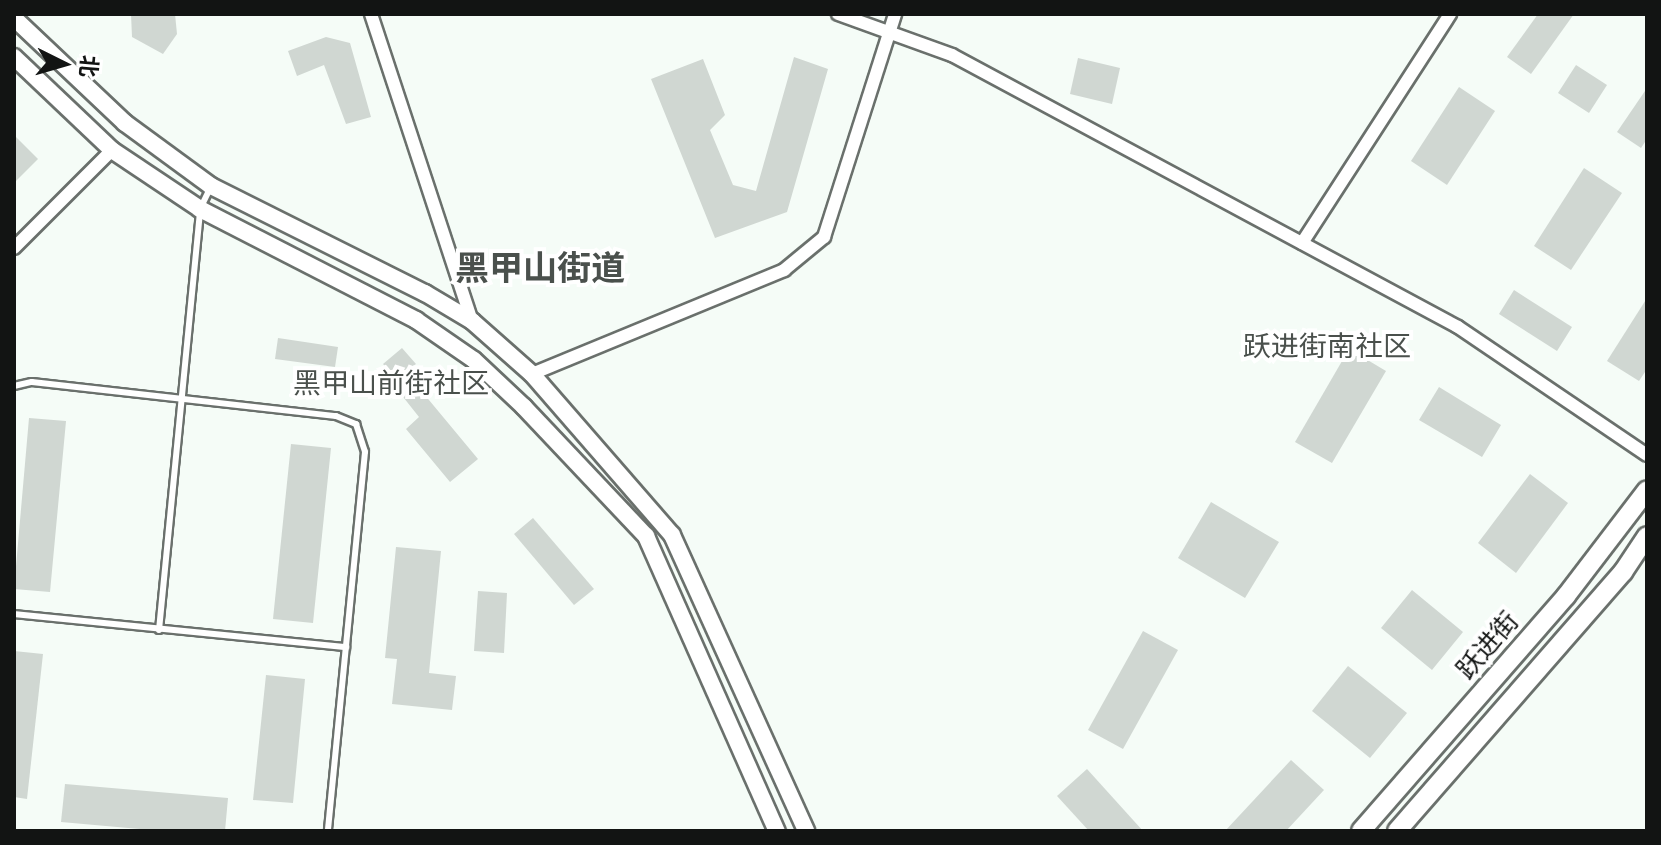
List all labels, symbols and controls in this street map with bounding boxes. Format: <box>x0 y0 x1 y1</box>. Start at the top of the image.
north arrow <box>24 24 104 104</box>
text: 北 <box>71 54 105 78</box>
district label: 黑甲山街道 <box>455 250 625 290</box>
district label: 跃进街南社区 <box>1243 330 1411 364</box>
district label: 黑甲山前街社区 <box>293 367 489 401</box>
street label: 跃进街 <box>1451 606 1525 686</box>

